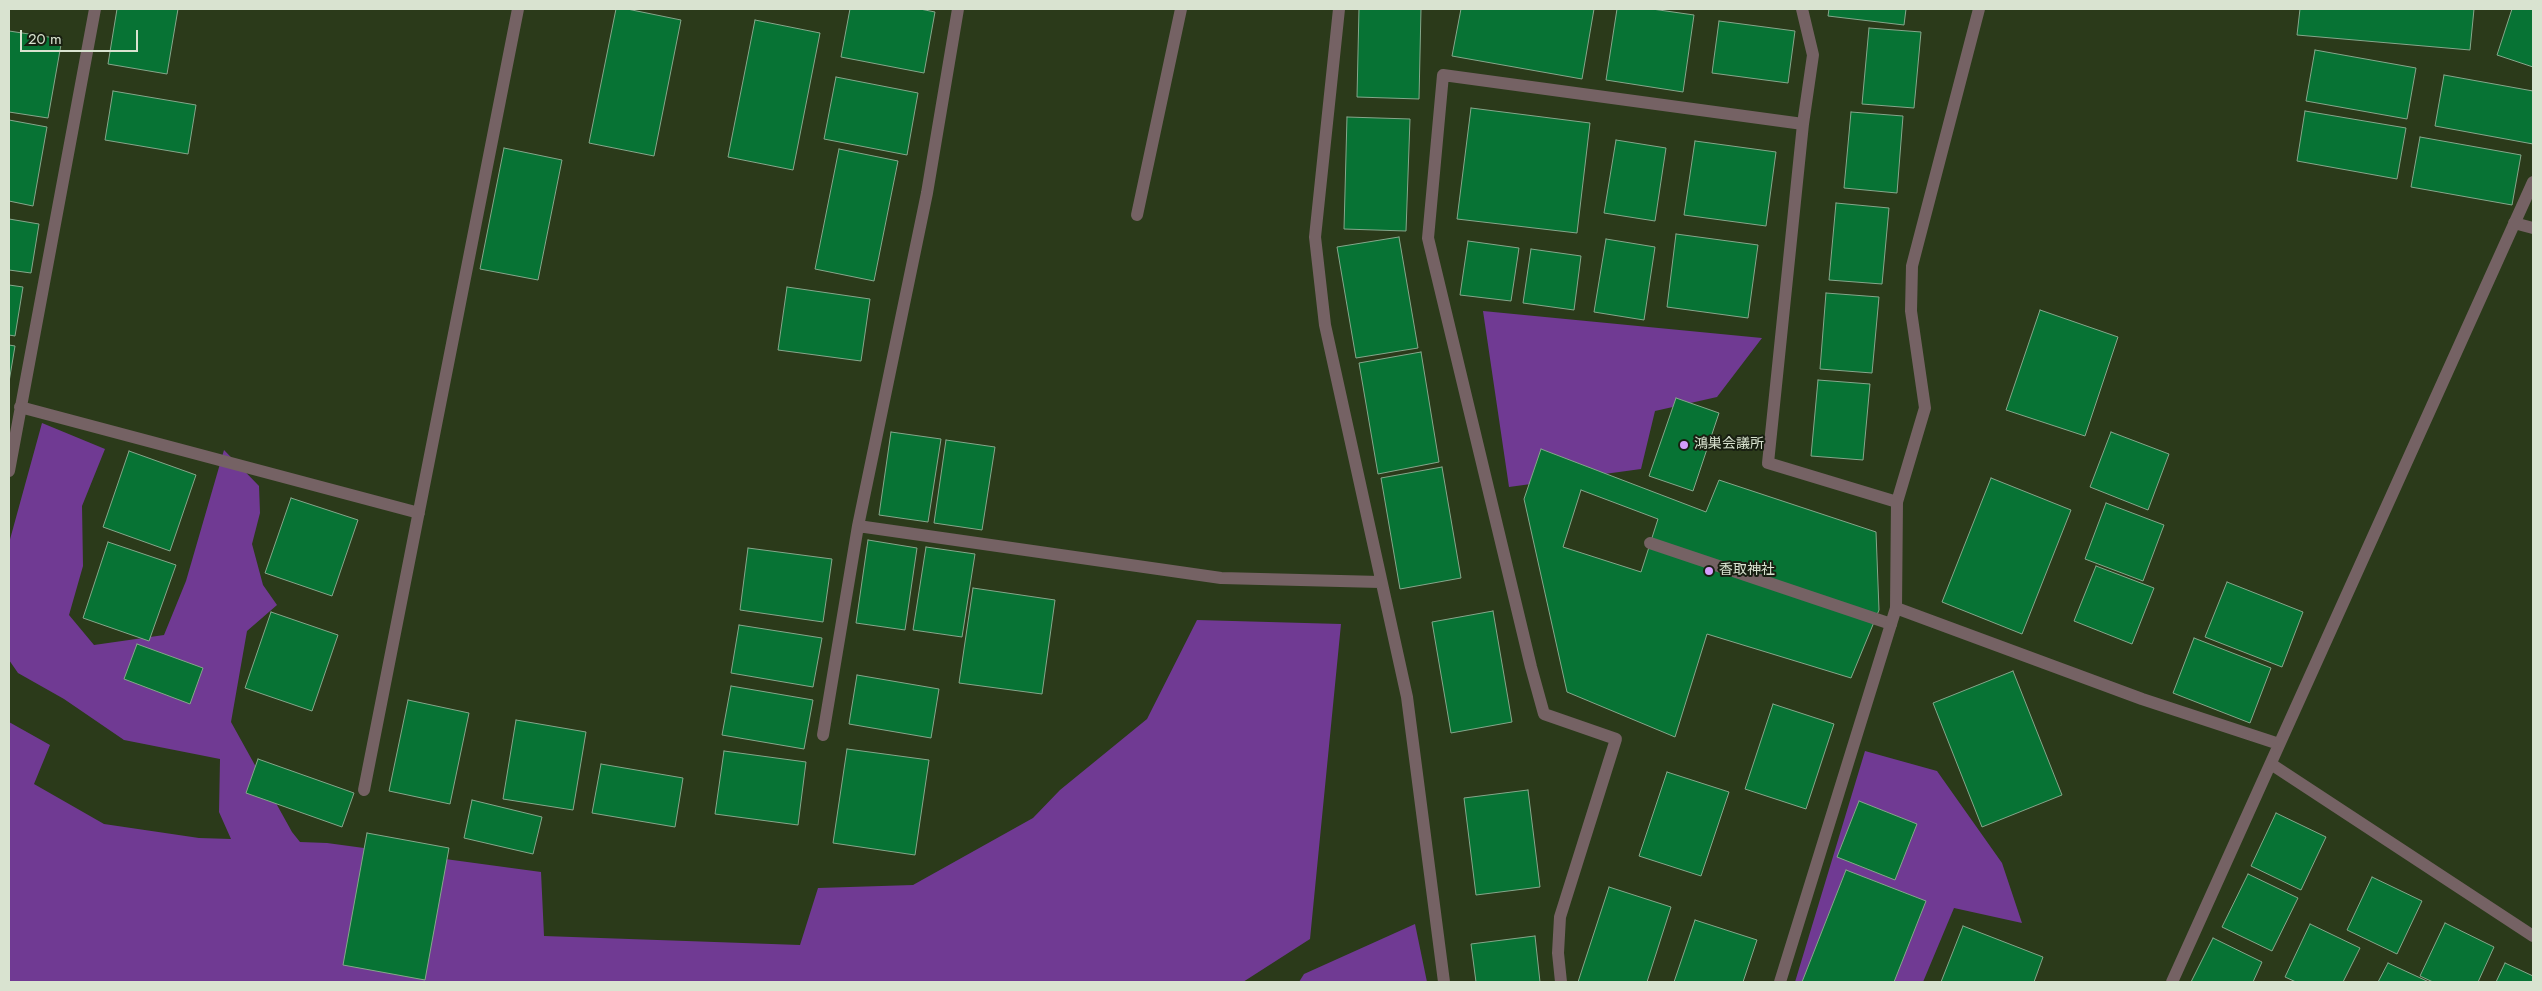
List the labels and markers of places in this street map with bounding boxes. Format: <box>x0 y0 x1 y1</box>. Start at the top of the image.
place label: 鴻巣会議所 <box>1694 437 1764 453</box>
marker: 鴻巣会議所 <box>1678 439 1690 451</box>
place label: 香取神社 <box>1719 563 1775 579</box>
marker: 香取神社 <box>1703 565 1715 577</box>

